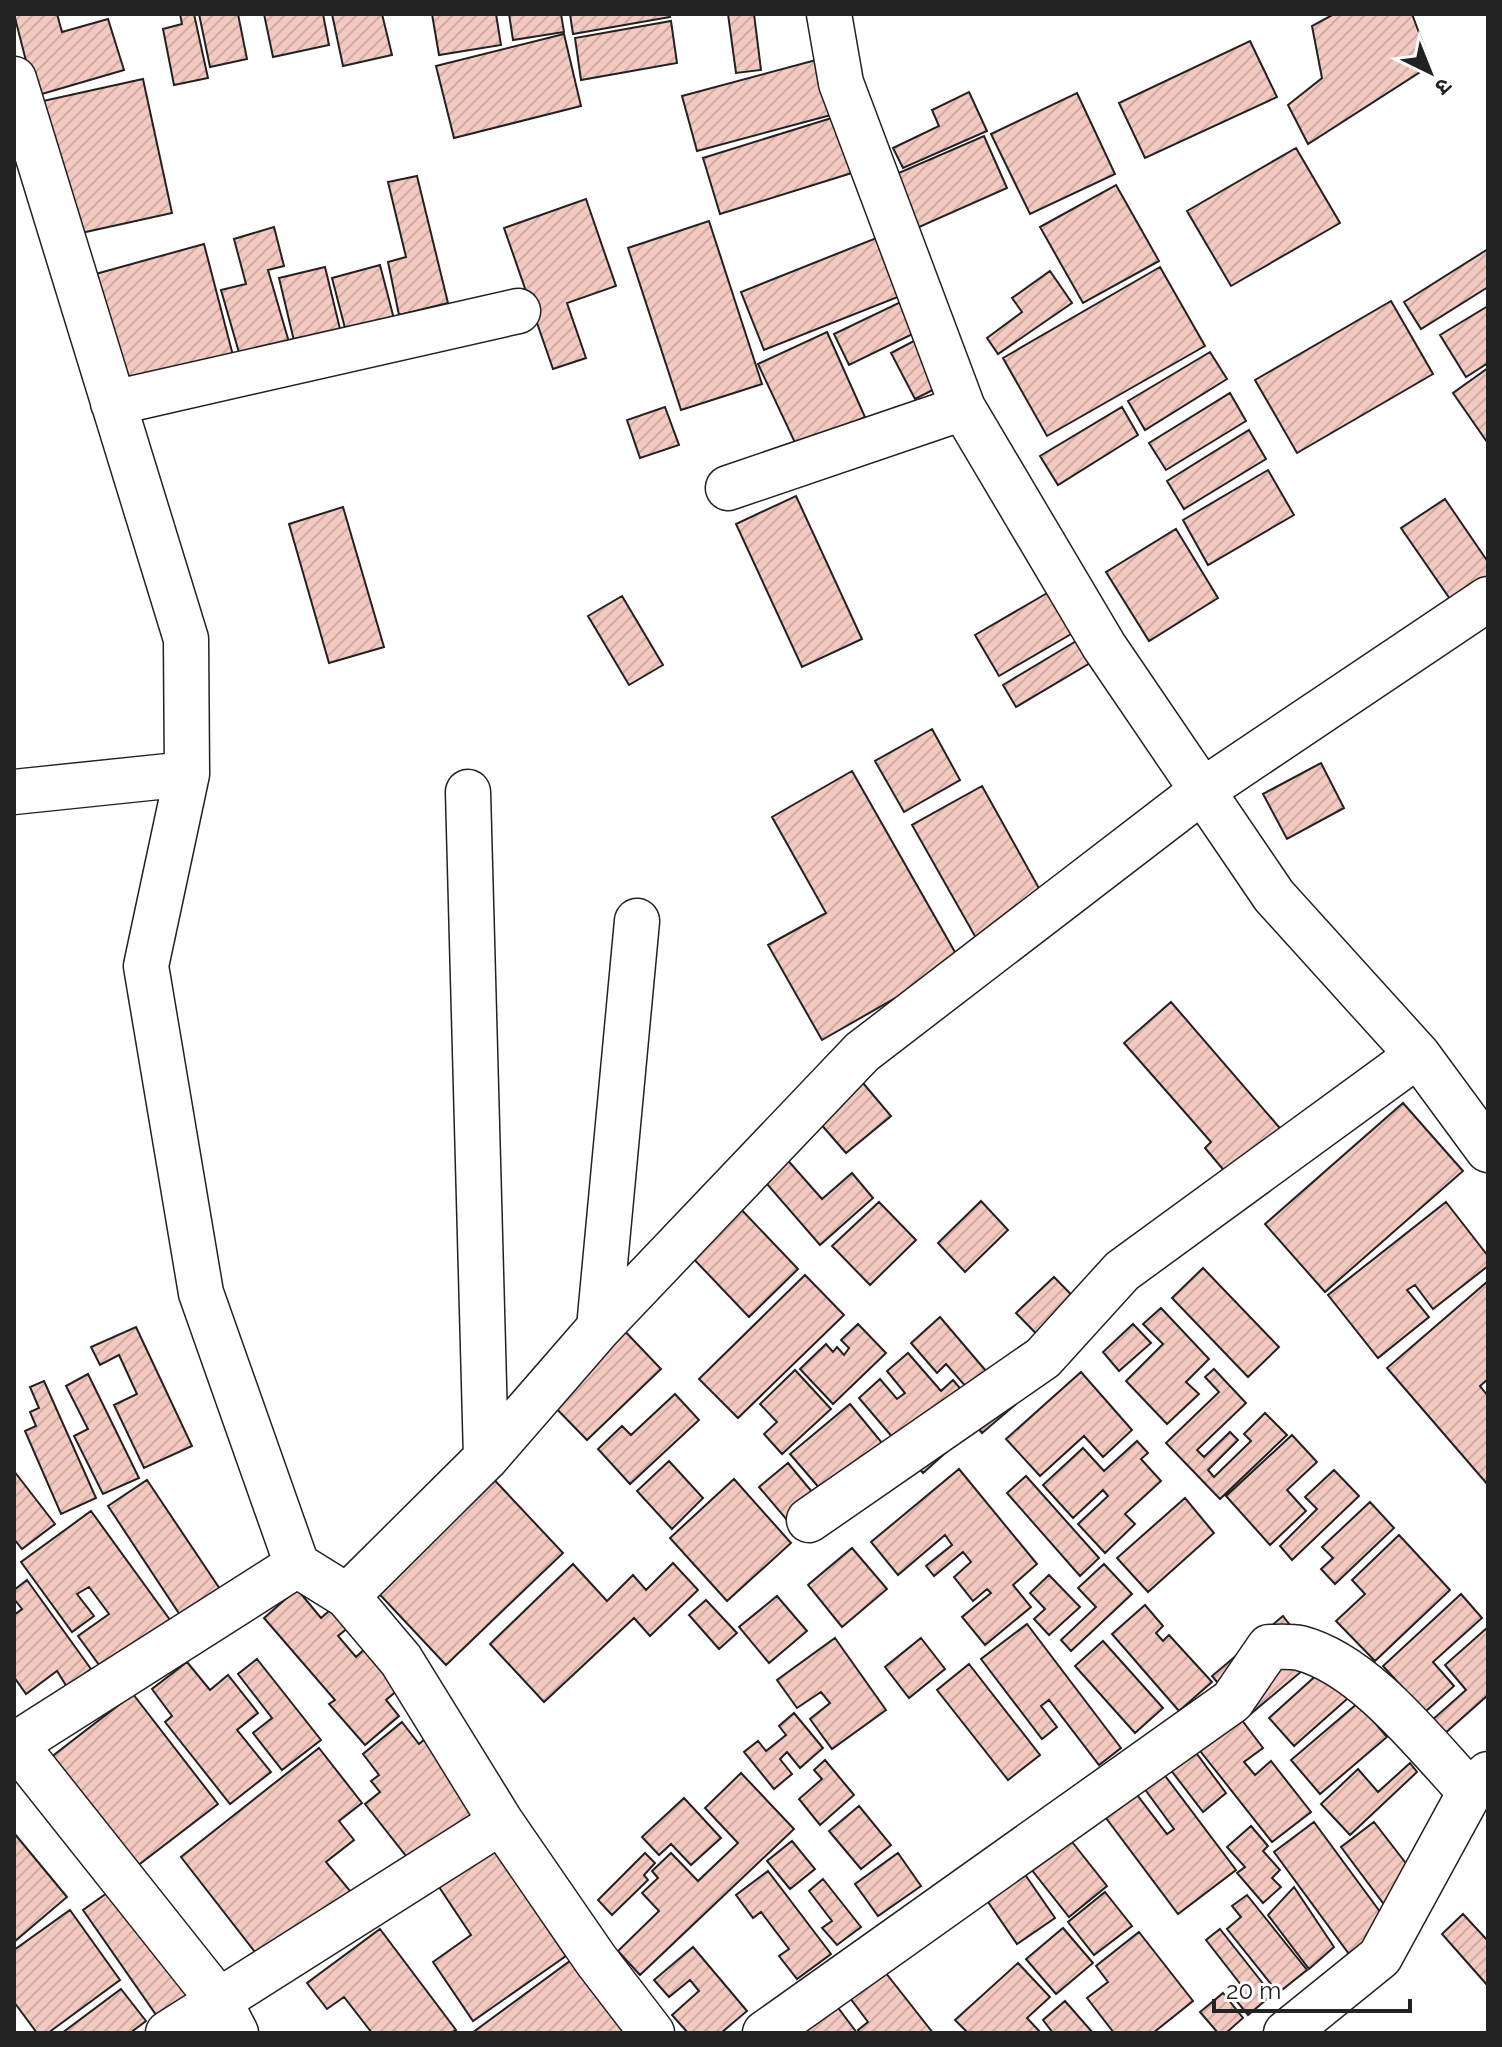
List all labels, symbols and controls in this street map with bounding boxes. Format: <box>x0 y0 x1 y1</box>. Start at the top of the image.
north arrow <box>1390 32 1470 112</box>
text: उ <box>1429 73 1457 101</box>
scale bar <box>1214 1963 1410 2013</box>
text: 20 m <box>1226 1976 1281 2005</box>

